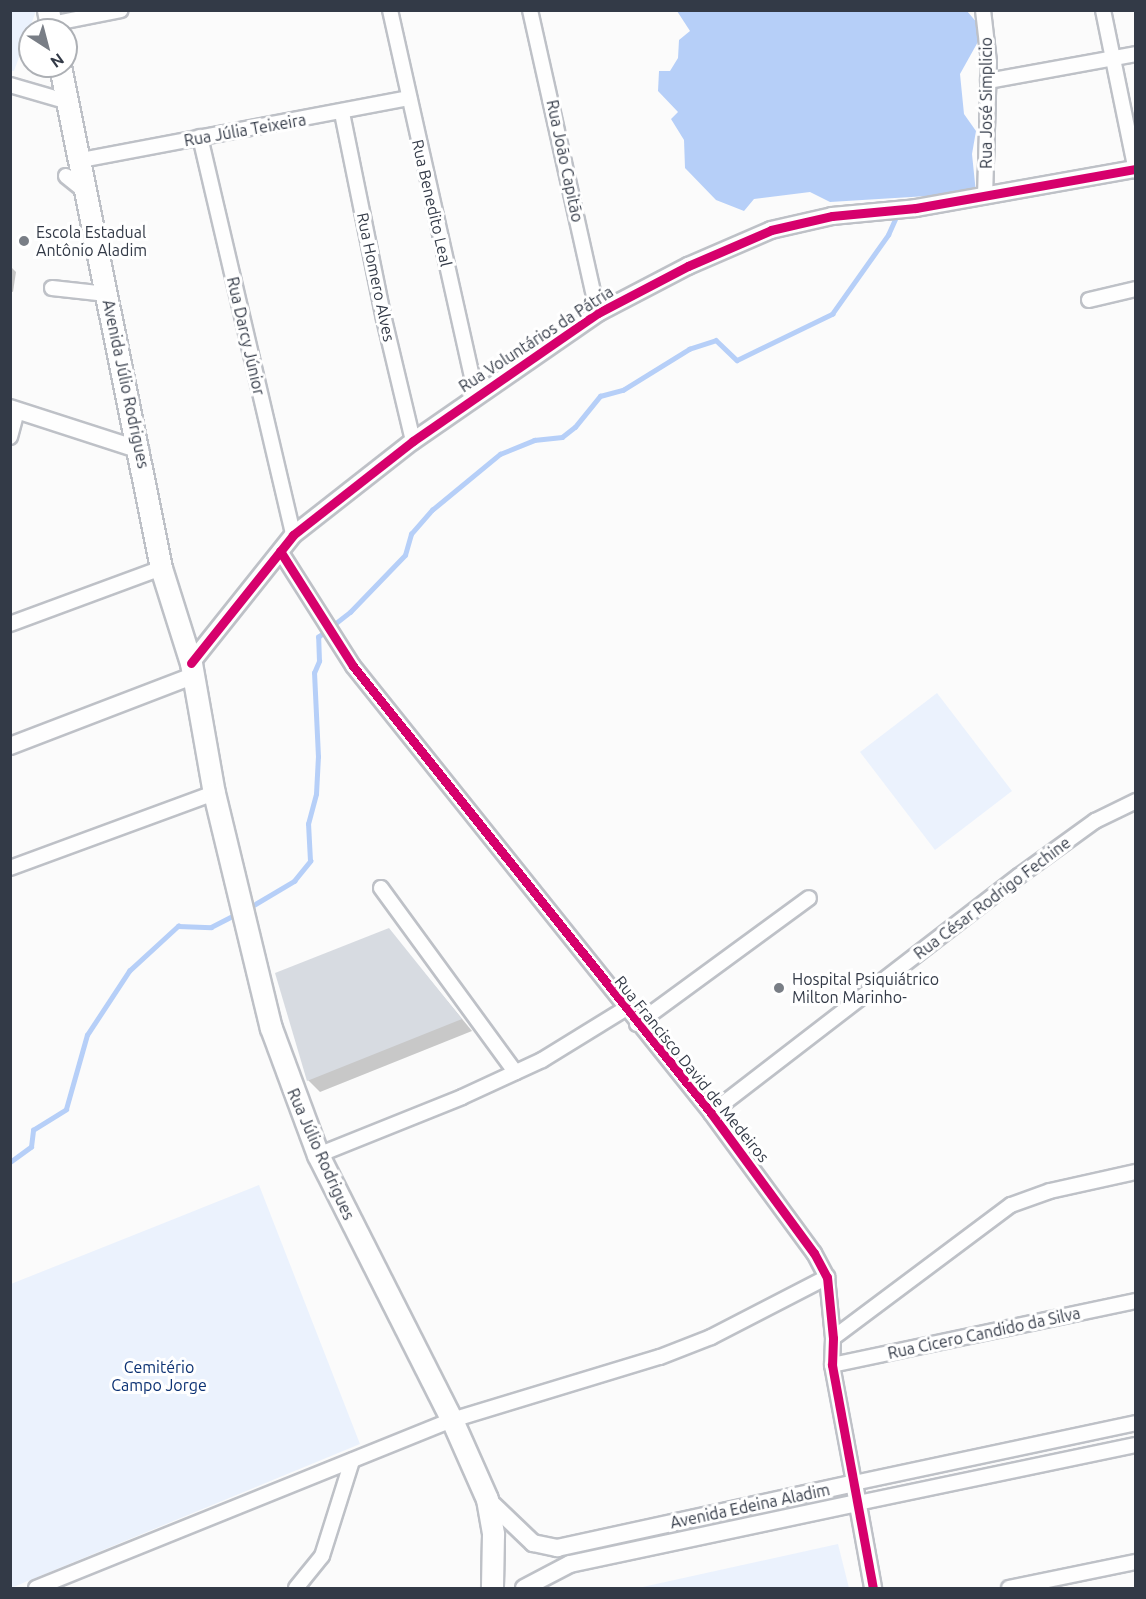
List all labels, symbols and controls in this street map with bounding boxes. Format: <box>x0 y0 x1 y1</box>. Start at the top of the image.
north arrow <box>18 18 78 78</box>
street label: Rua José Simplicio <box>976 37 996 169</box>
text: N <box>47 50 68 72</box>
street label: Rua João Capitão <box>543 98 587 224</box>
street label: Rua Júlia Teixeira <box>182 110 308 150</box>
street label: Rua Benedito Leal <box>408 138 456 268</box>
street label: Rua Homero Alves <box>353 211 399 343</box>
place label: Escola Estadual Antônio Aladim <box>36 222 147 260</box>
marker: Escola Estadual Antônio Aladim <box>17 234 31 248</box>
street label: Rua Darcy Júnior <box>223 275 269 397</box>
street label: Rua Voluntários da Pátria <box>455 282 617 396</box>
street label: Avenida Júlio Rodrigues <box>99 298 153 470</box>
street label: Rua César Rodrigo Fechine <box>910 833 1074 963</box>
place label: Hospital Psiquiátrico Milton Marinho- <box>792 969 939 1007</box>
street label: Rua Francisco David de Medeiros <box>611 972 773 1166</box>
marker: Hospital Psiquiátrico Milton Marinho- <box>770 979 788 997</box>
street label: Rua Júlio Rodrigues <box>283 1085 359 1223</box>
street label: Rua Cicero Candido da Silva <box>886 1303 1082 1363</box>
park label: Cemitério Campo Jorge <box>111 1357 207 1395</box>
street label: Avenida Edeina Aladim <box>668 1480 832 1532</box>

